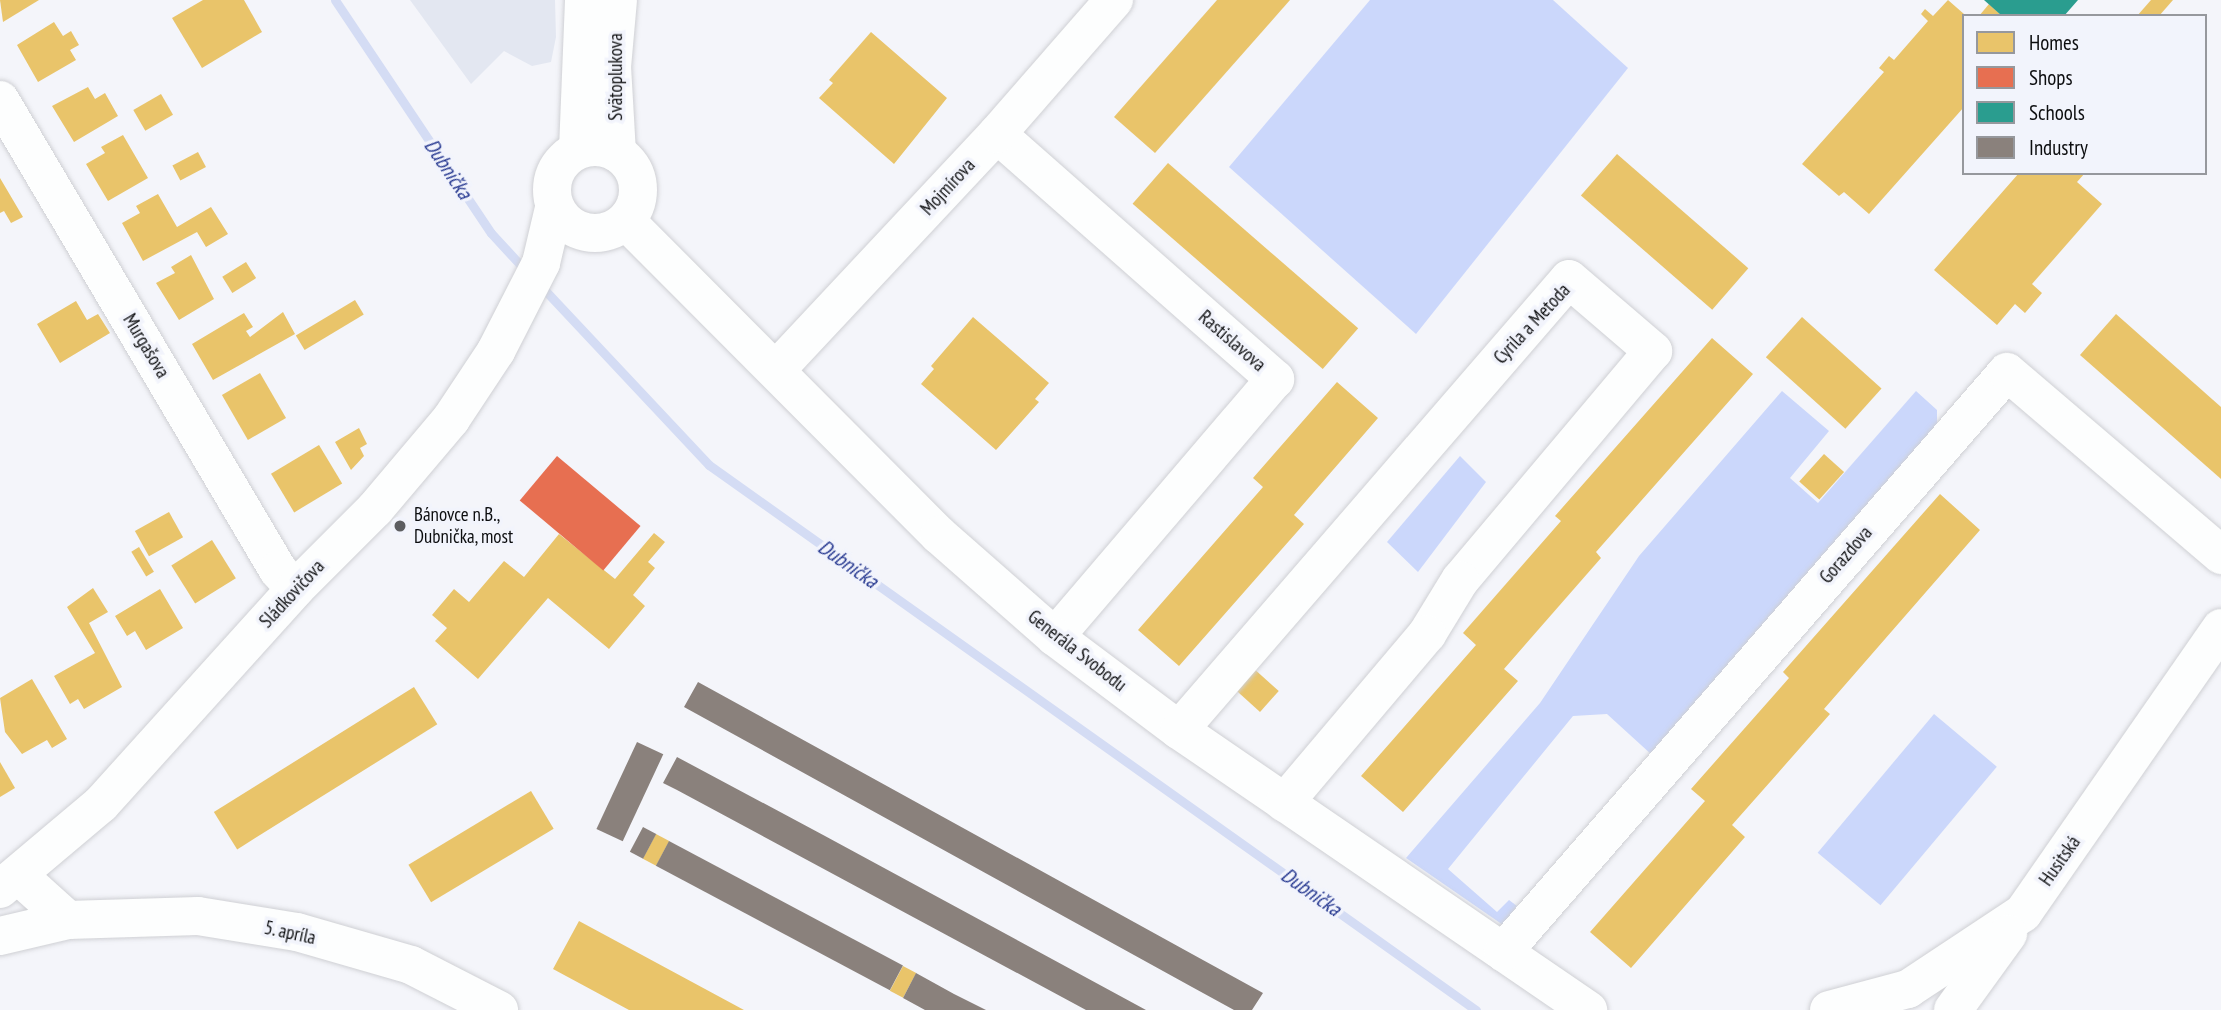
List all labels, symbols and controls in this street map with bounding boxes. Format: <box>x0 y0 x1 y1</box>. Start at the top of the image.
legend <box>1962 14 2207 175</box>
text: Homes <box>2029 29 2079 56</box>
street label: Svätoplukova <box>605 33 627 121</box>
text: Shops <box>2029 64 2073 91</box>
text: Schools <box>2029 99 2085 126</box>
water label: Dubnička <box>419 134 477 204</box>
text: Industry <box>2029 134 2088 161</box>
street label: Mojmírova <box>916 154 980 220</box>
street label: Cyrila a Metoda <box>1489 279 1575 369</box>
street label: Rastislavova <box>1194 306 1270 376</box>
street label: Murgašova <box>118 310 174 382</box>
place label: Bánovce n.B., Dubnička, most <box>414 504 514 548</box>
marker: Bánovce n.B., Dubnička, most <box>392 518 408 534</box>
street label: Gorazdova <box>1815 522 1877 588</box>
water label: Dubnička <box>813 534 883 594</box>
street label: Sládkovičova <box>255 555 329 633</box>
street label: Generála Svobodu <box>1023 605 1131 697</box>
street label: Husitská <box>2035 832 2085 890</box>
water label: Dubnička <box>1276 862 1346 922</box>
street label: 5. apríla <box>262 916 318 950</box>

